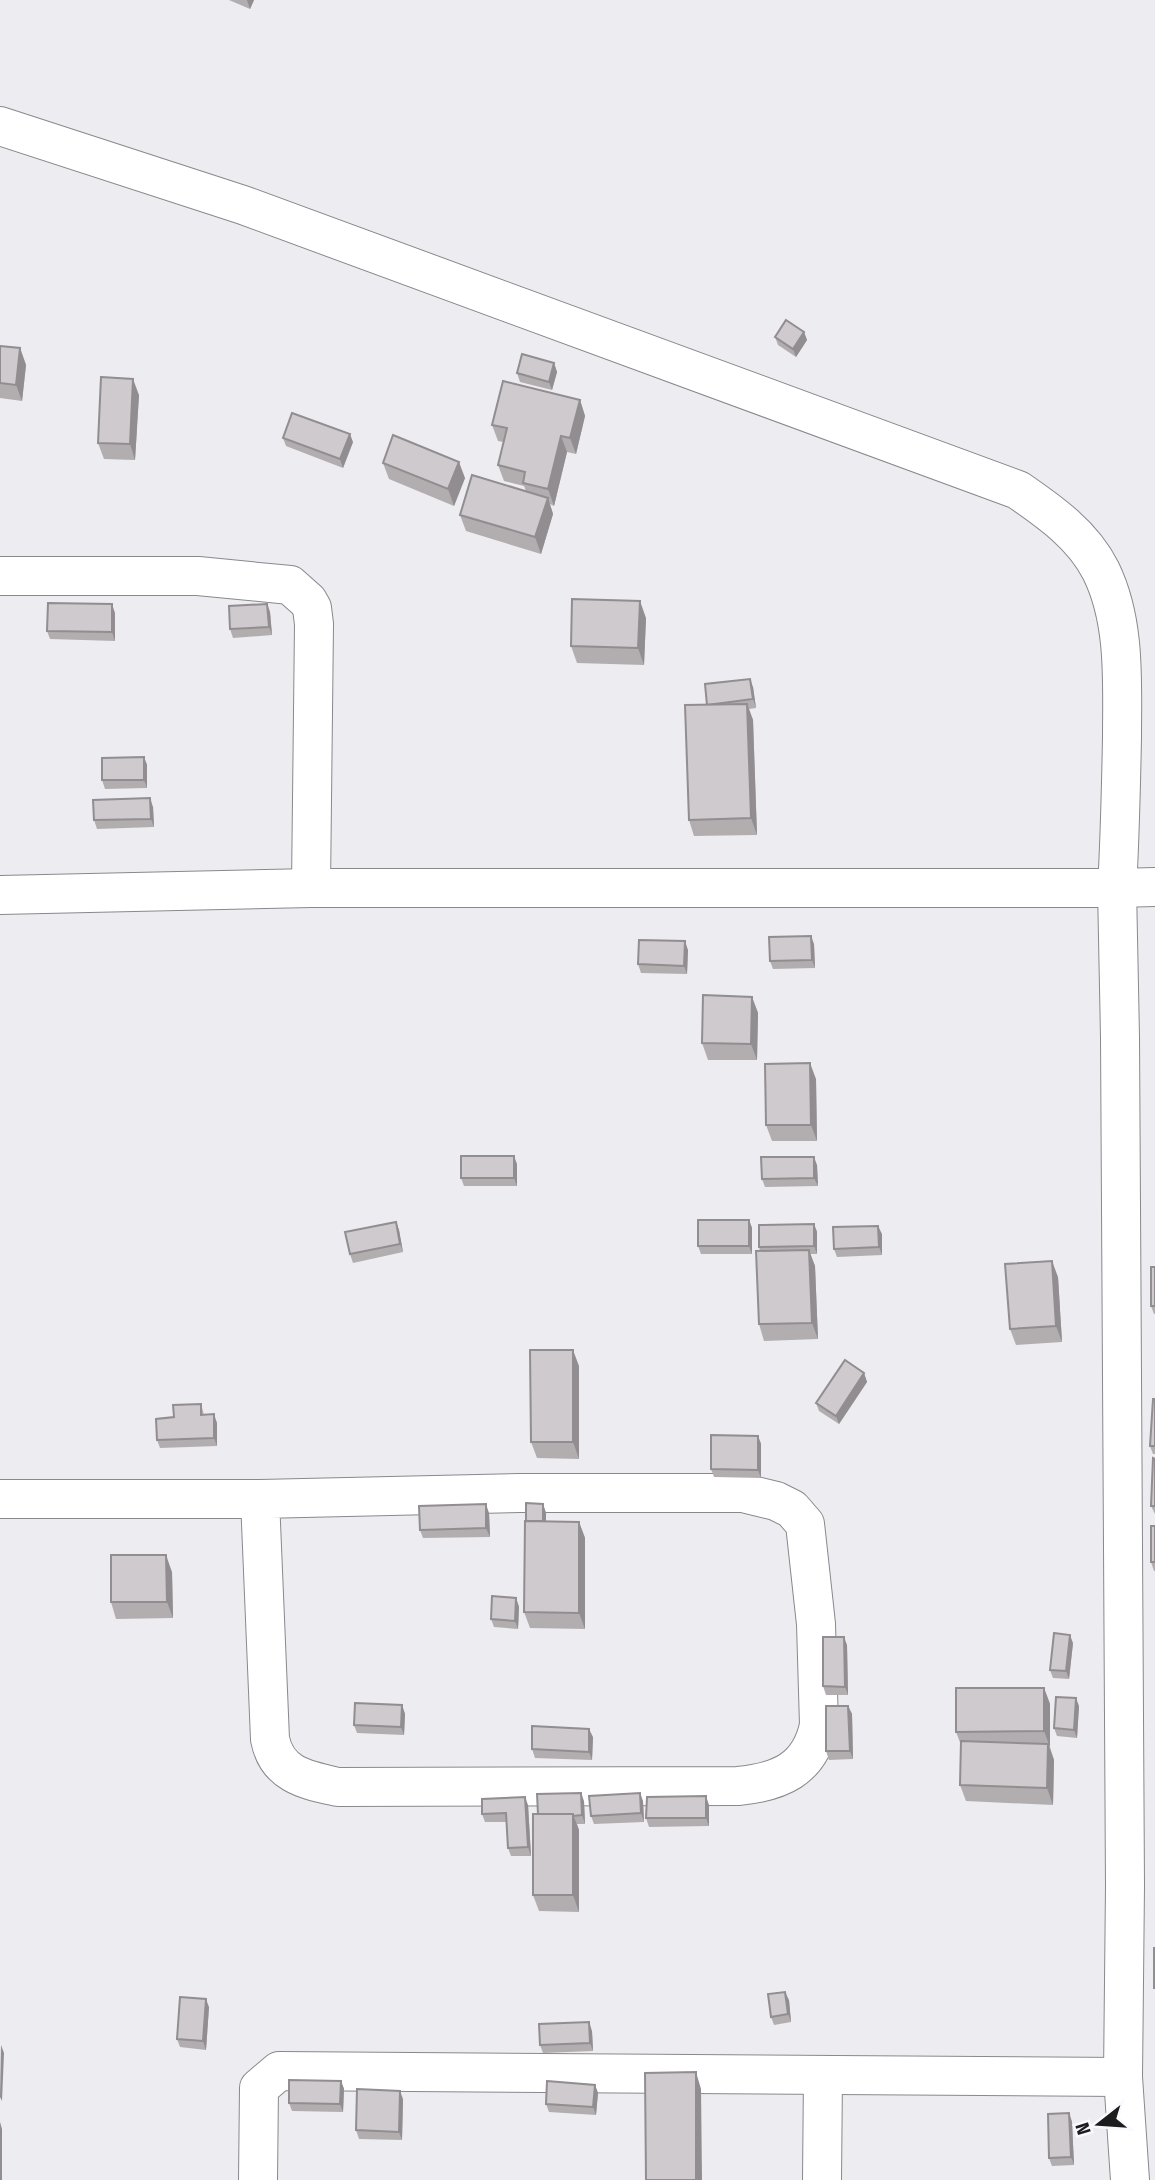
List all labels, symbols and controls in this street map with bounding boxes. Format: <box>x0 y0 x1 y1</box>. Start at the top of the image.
north arrow <box>1064 2089 1134 2159</box>
text: N <box>1071 2120 1096 2138</box>

